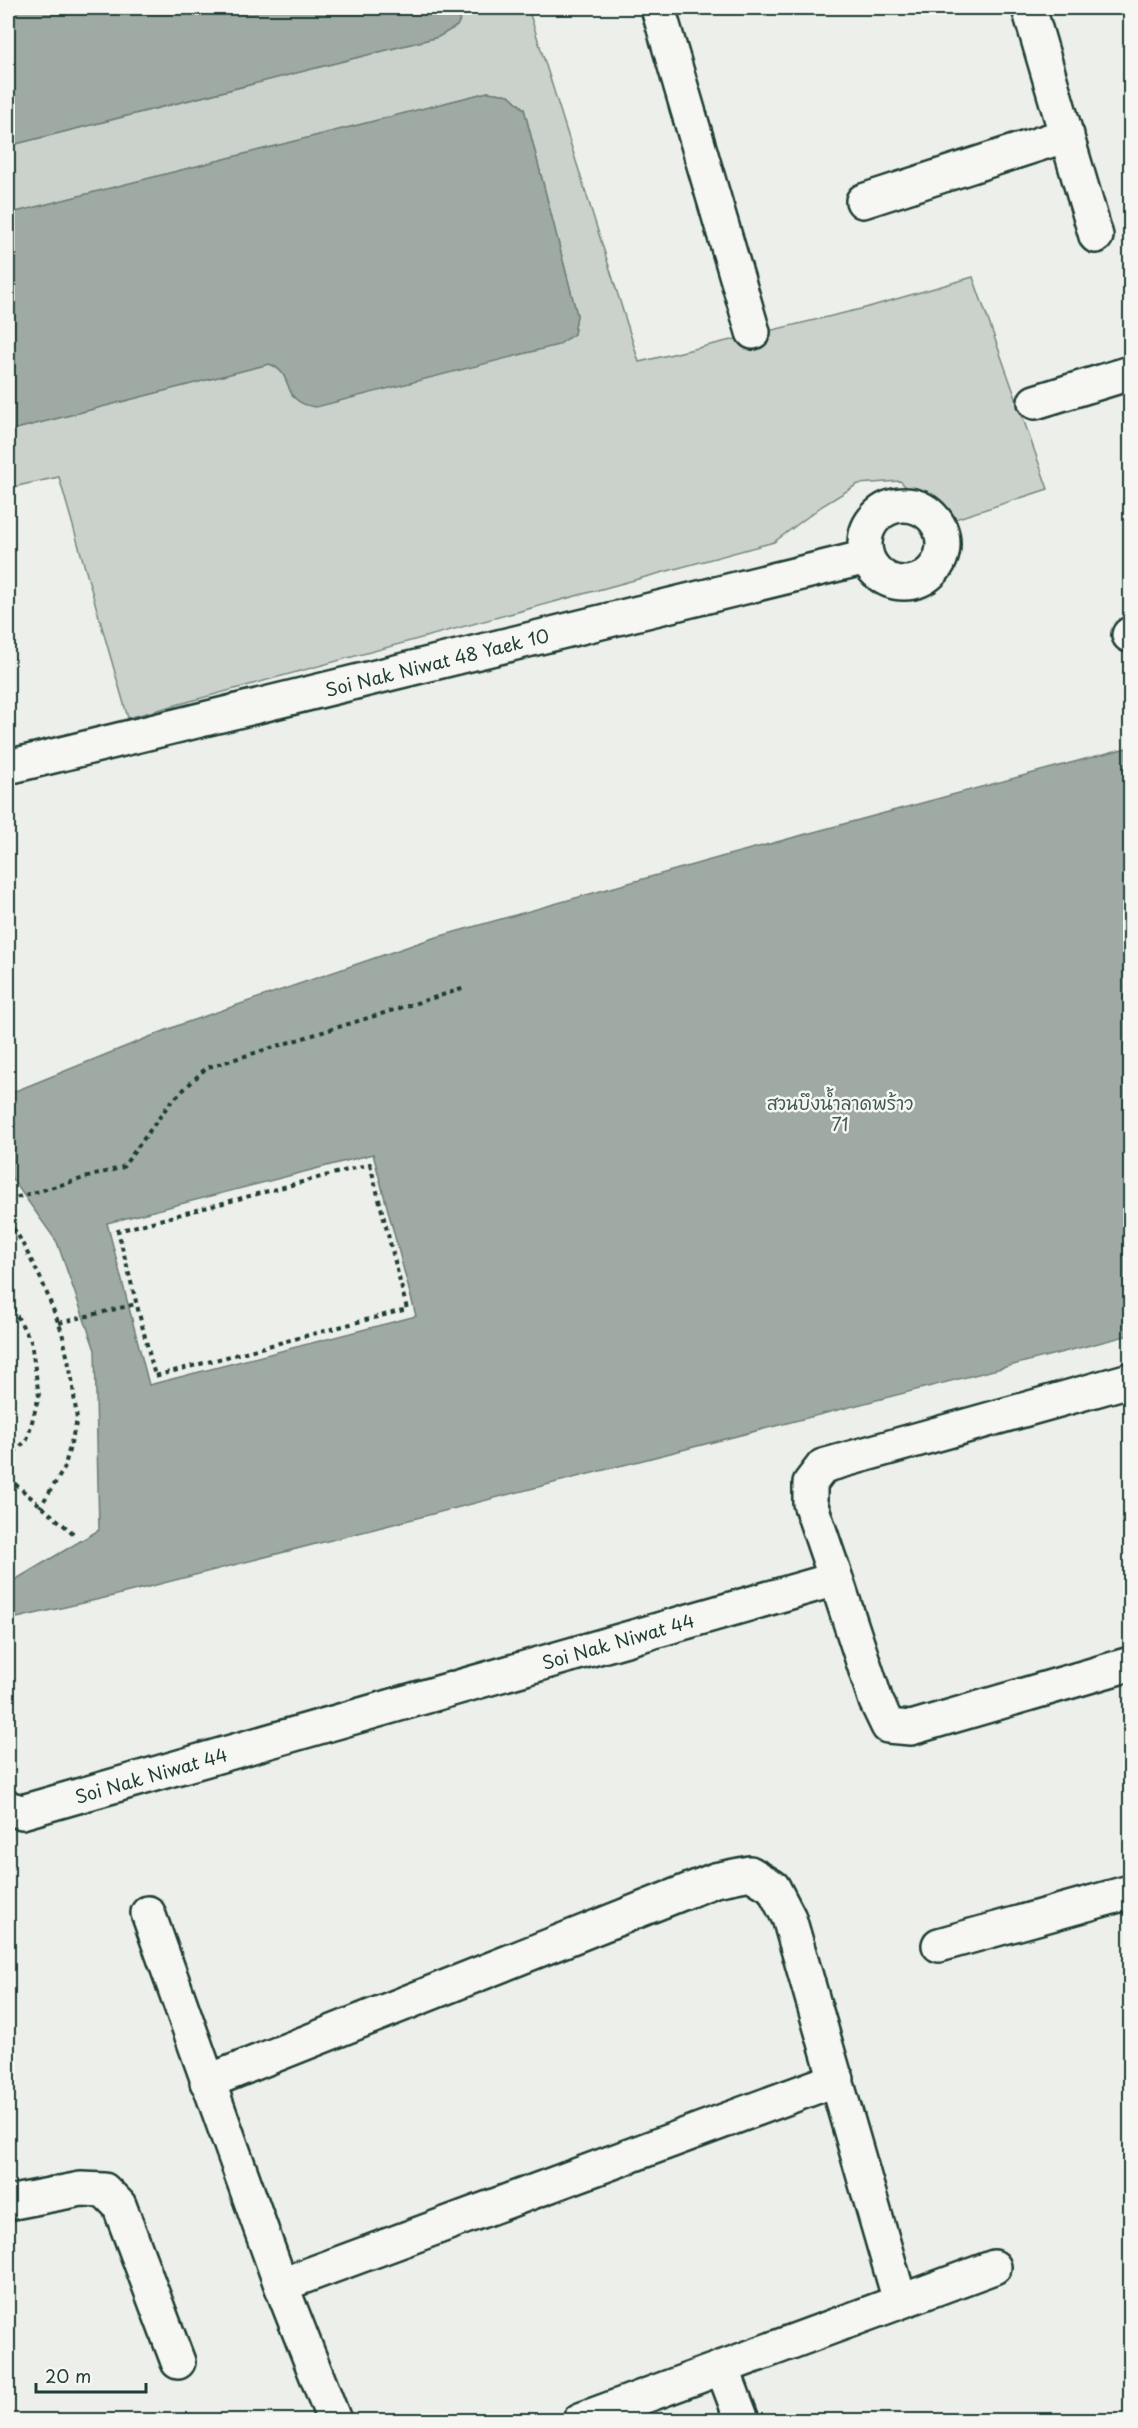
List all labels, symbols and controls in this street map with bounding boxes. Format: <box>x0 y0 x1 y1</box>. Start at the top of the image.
street label: Soi Nak Niwat 48 Yaek 10 <box>322 621 552 703</box>
park label: สวนบึงน้ำลาดพร้าว 71 <box>767 1087 913 1137</box>
street label: Soi Nak Niwat 44 <box>539 1606 697 1676</box>
street label: Soi Nak Niwat 44 <box>72 1740 230 1810</box>
scale bar <box>36 2356 146 2394</box>
text: 20 m <box>45 2362 91 2389</box>

